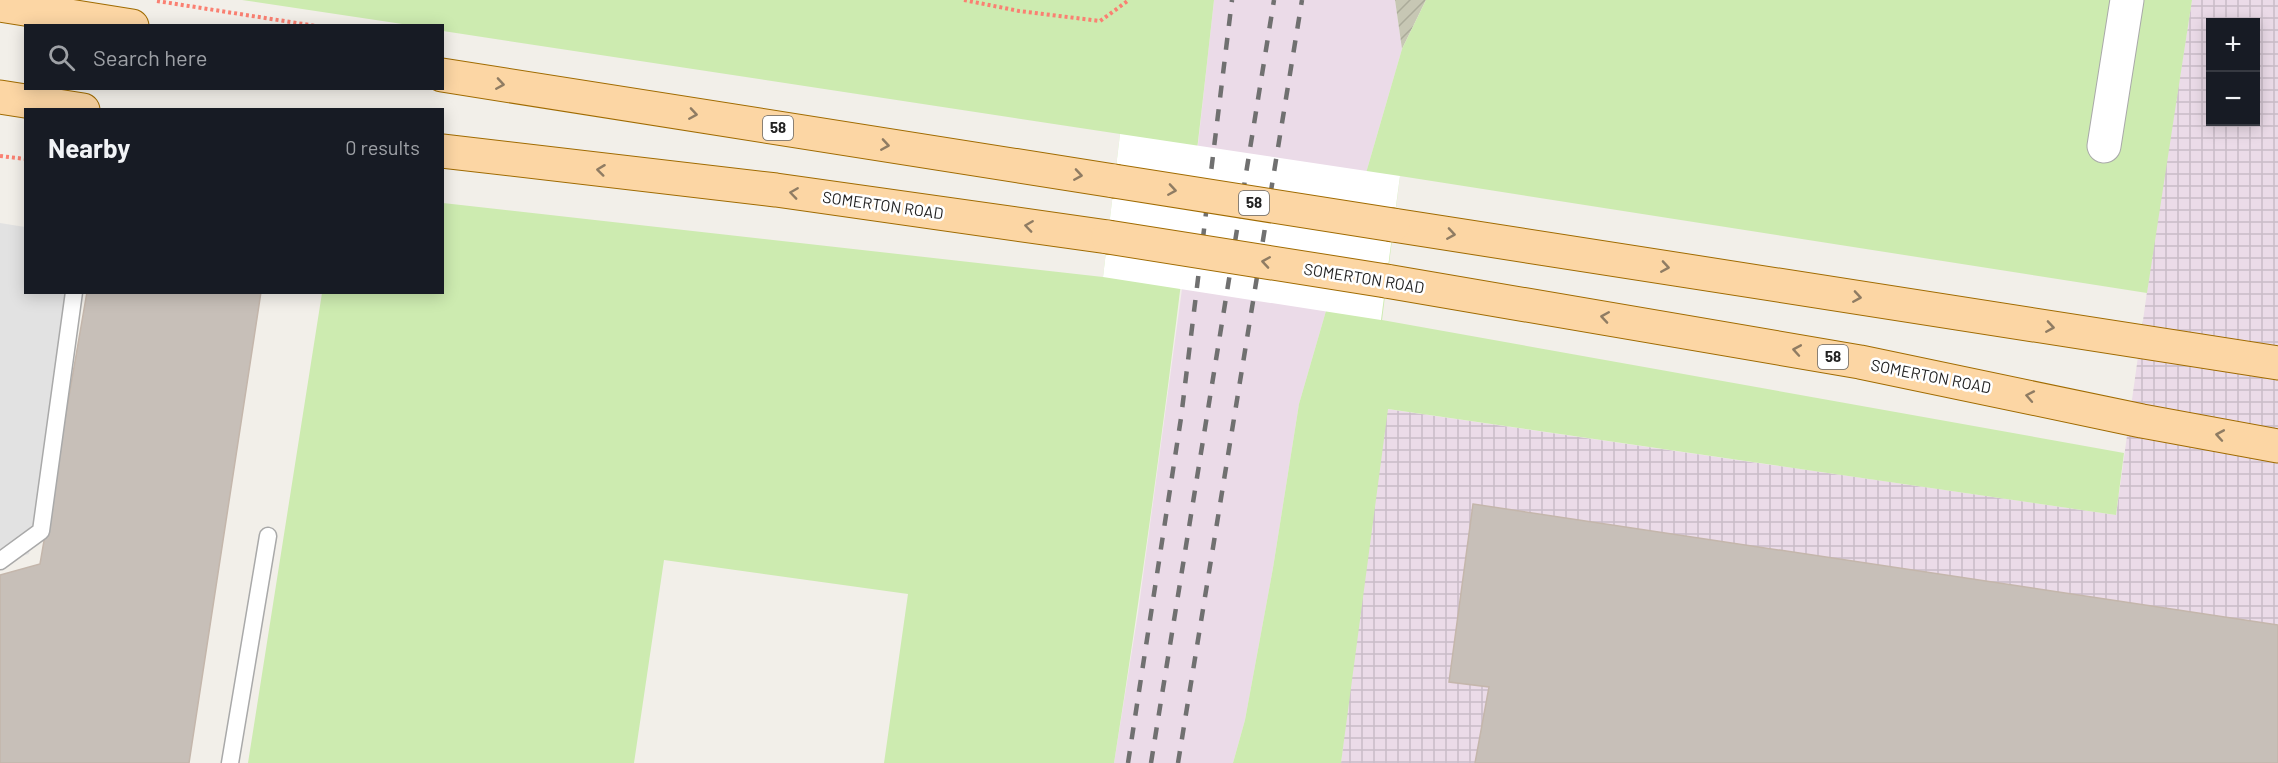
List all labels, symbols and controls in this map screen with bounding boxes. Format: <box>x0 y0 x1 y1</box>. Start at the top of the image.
map controls <box>2206 18 2260 126</box>
button: + <box>2206 18 2260 72</box>
search box <box>24 24 444 90</box>
icon: search <box>45 41 78 74</box>
text: Search here <box>93 44 207 70</box>
button: − <box>2206 72 2260 126</box>
one-way arrow <box>496 77 505 89</box>
one-way arrow <box>688 108 698 120</box>
road number: 58 <box>763 116 793 140</box>
text: Nearby <box>48 132 130 163</box>
text: 0 results <box>345 135 420 159</box>
one-way arrow <box>881 138 890 150</box>
one-way arrow <box>596 164 605 177</box>
one-way arrow <box>1073 169 1083 181</box>
one-way arrow <box>1167 183 1177 196</box>
one-way arrow <box>790 187 799 200</box>
street label: SOMERTON ROAD <box>821 187 945 222</box>
road number: 58 <box>1239 191 1269 215</box>
one-way arrow <box>1024 220 1034 232</box>
one-way arrow <box>1446 227 1456 239</box>
one-way arrow <box>1262 256 1272 269</box>
street label: SOMERTON ROAD <box>1302 259 1426 296</box>
one-way arrow <box>1660 260 1669 272</box>
one-way arrow <box>1852 290 1862 303</box>
one-way arrow <box>1600 311 1610 324</box>
one-way arrow <box>2045 321 2054 333</box>
one-way arrow <box>1792 344 1802 357</box>
road number: 58 <box>1818 345 1848 369</box>
street label: SOMERTON ROAD <box>1869 355 1993 396</box>
one-way arrow <box>2025 390 2035 403</box>
one-way arrow <box>2216 429 2226 442</box>

